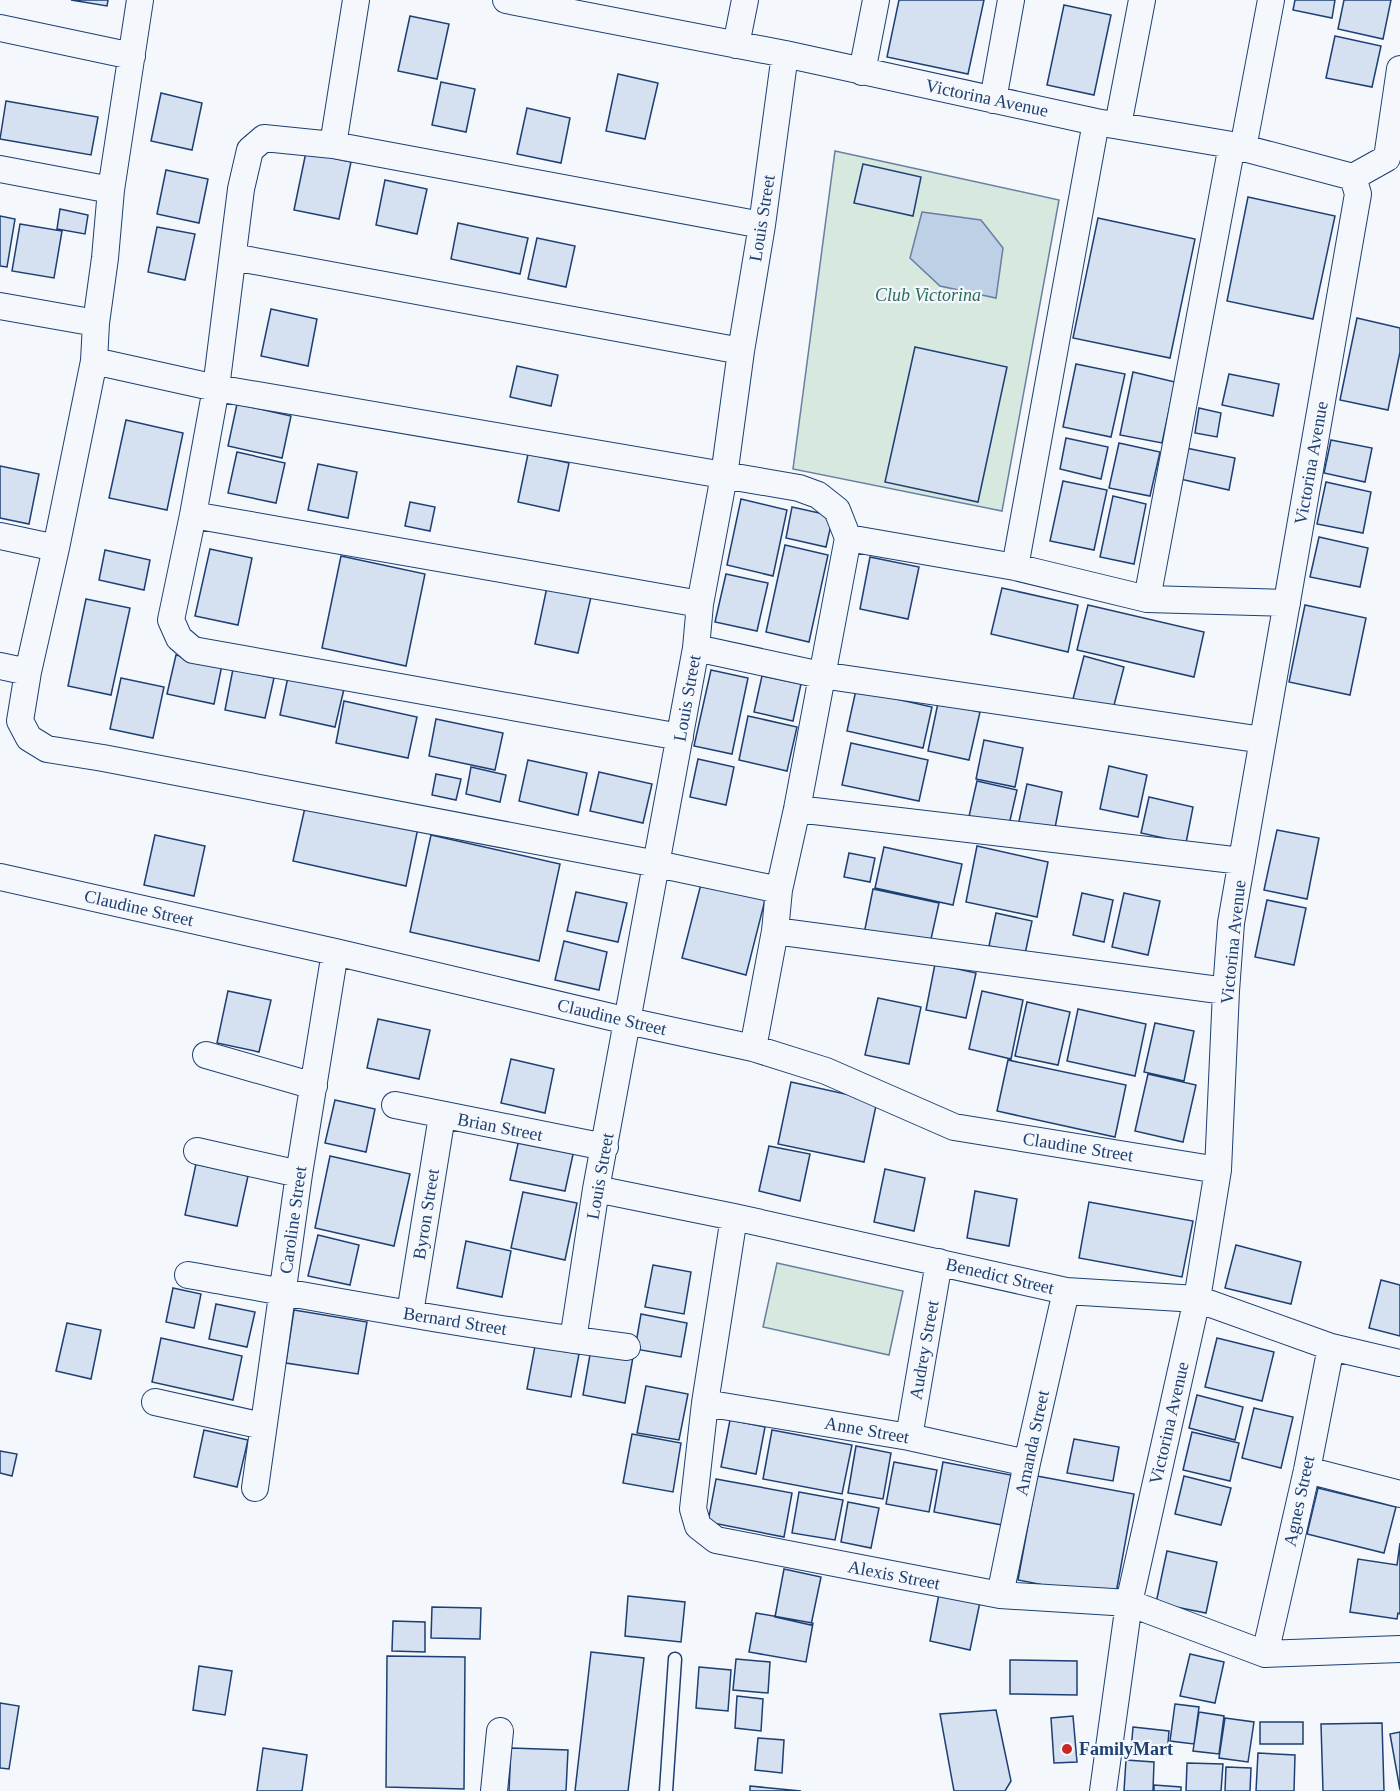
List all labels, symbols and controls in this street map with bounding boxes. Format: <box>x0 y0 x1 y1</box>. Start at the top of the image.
street label: Victorina Avenue <box>924 75 1050 121</box>
street label: Louis Street <box>745 173 779 263</box>
park label: Club Victorina <box>875 285 981 305</box>
street label: Victorina Avenue <box>1290 400 1332 526</box>
street label: Louis Street <box>670 653 704 743</box>
street label: Victorina Avenue <box>1217 879 1249 1005</box>
street label: Claudine Street <box>82 886 196 930</box>
street label: Claudine Street <box>555 995 669 1039</box>
street label: Brian Street <box>456 1109 544 1145</box>
street label: Claudine Street <box>1021 1128 1135 1166</box>
street label: Louis Street <box>583 1131 617 1221</box>
street label: Caroline Street <box>276 1165 310 1275</box>
street label: Byron Street <box>409 1167 443 1261</box>
street label: Benedict Street <box>944 1254 1056 1298</box>
street label: Audrey Street <box>905 1299 943 1401</box>
street label: Bernard Street <box>402 1303 508 1339</box>
street label: Victorina Avenue <box>1145 1360 1193 1486</box>
street label: Amanda Street <box>1011 1388 1053 1498</box>
street label: Anne Street <box>823 1413 911 1447</box>
street label: Agnes Street <box>1280 1454 1318 1548</box>
street label: Alexis Street <box>846 1556 942 1594</box>
place label: FamilyMart <box>1079 1739 1173 1759</box>
marker: FamilyMart <box>1060 1742 1074 1756</box>

